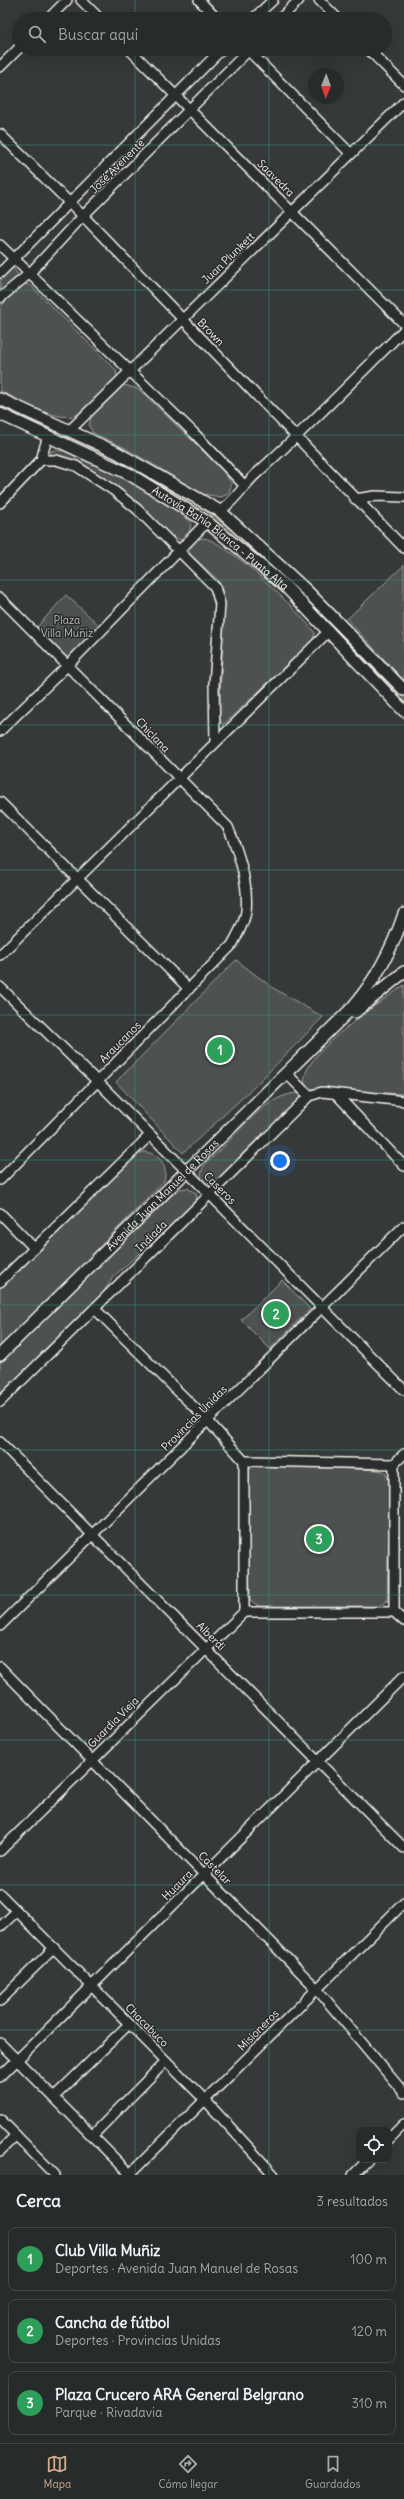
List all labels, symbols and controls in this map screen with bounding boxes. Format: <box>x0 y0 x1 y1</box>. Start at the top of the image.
search box <box>12 12 392 56</box>
icon: search <box>26 23 48 45</box>
text: Buscar aquí <box>58 25 138 44</box>
north arrow <box>308 68 344 104</box>
street label: José Avenente <box>87 136 147 196</box>
street label: Saavedra <box>254 156 298 200</box>
street label: Juan Plunkett <box>199 229 258 287</box>
street label: Brown <box>195 315 227 349</box>
street label: Autovía Bahía Blanca - Punta Alta <box>149 483 292 593</box>
park label: Plaza Villa Muñiz <box>41 613 93 640</box>
street label: Chiclana <box>133 715 173 755</box>
street label: Araucanos <box>96 1018 144 1066</box>
pin: 1 <box>207 1035 233 1065</box>
street label: Avenida Juan Manuel de Rosas <box>103 1136 222 1254</box>
your location <box>270 1151 290 1171</box>
street label: Caseros <box>201 1169 239 1207</box>
street label: Indiada <box>132 1217 170 1255</box>
pin: 2 <box>263 1299 289 1329</box>
street label: Provincias Unidas <box>158 1382 230 1454</box>
pin: 3 <box>306 1524 332 1554</box>
street label: Alberdi <box>194 1619 228 1653</box>
street label: Guardia Vieja <box>84 1693 142 1751</box>
street label: Castelar <box>195 1848 235 1888</box>
street label: Huaura <box>159 1867 195 1903</box>
street label: Chacabuco <box>122 2000 172 2050</box>
street label: Misioneros <box>234 2006 282 2054</box>
map controls <box>356 2127 392 2163</box>
button: locate <box>356 2127 392 2163</box>
text: Cerca <box>16 2190 61 2212</box>
text: 3 resultados <box>317 2193 388 2210</box>
text: Club Villa Muñiz <box>55 2241 160 2260</box>
text: 1 <box>27 2251 33 2268</box>
text: 100 m <box>350 2251 387 2268</box>
text: Deportes · Avenida Juan Manuel de Rosas <box>55 2260 298 2277</box>
text: Cancha de fútbol <box>55 2313 170 2332</box>
text: 2 <box>26 2323 34 2340</box>
text: 120 m <box>352 2323 387 2340</box>
text: Deportes · Provincias Unidas <box>55 2332 221 2349</box>
text: Plaza Crucero ARA General Belgrano <box>55 2385 304 2404</box>
text: 3 <box>26 2395 34 2412</box>
text: 310 m <box>352 2395 387 2412</box>
text: Parque · Rivadavia <box>55 2404 162 2421</box>
tab: Mapa <box>44 2453 71 2491</box>
tab: Cómo llegar <box>158 2453 218 2491</box>
tab: Guardados <box>305 2453 360 2491</box>

